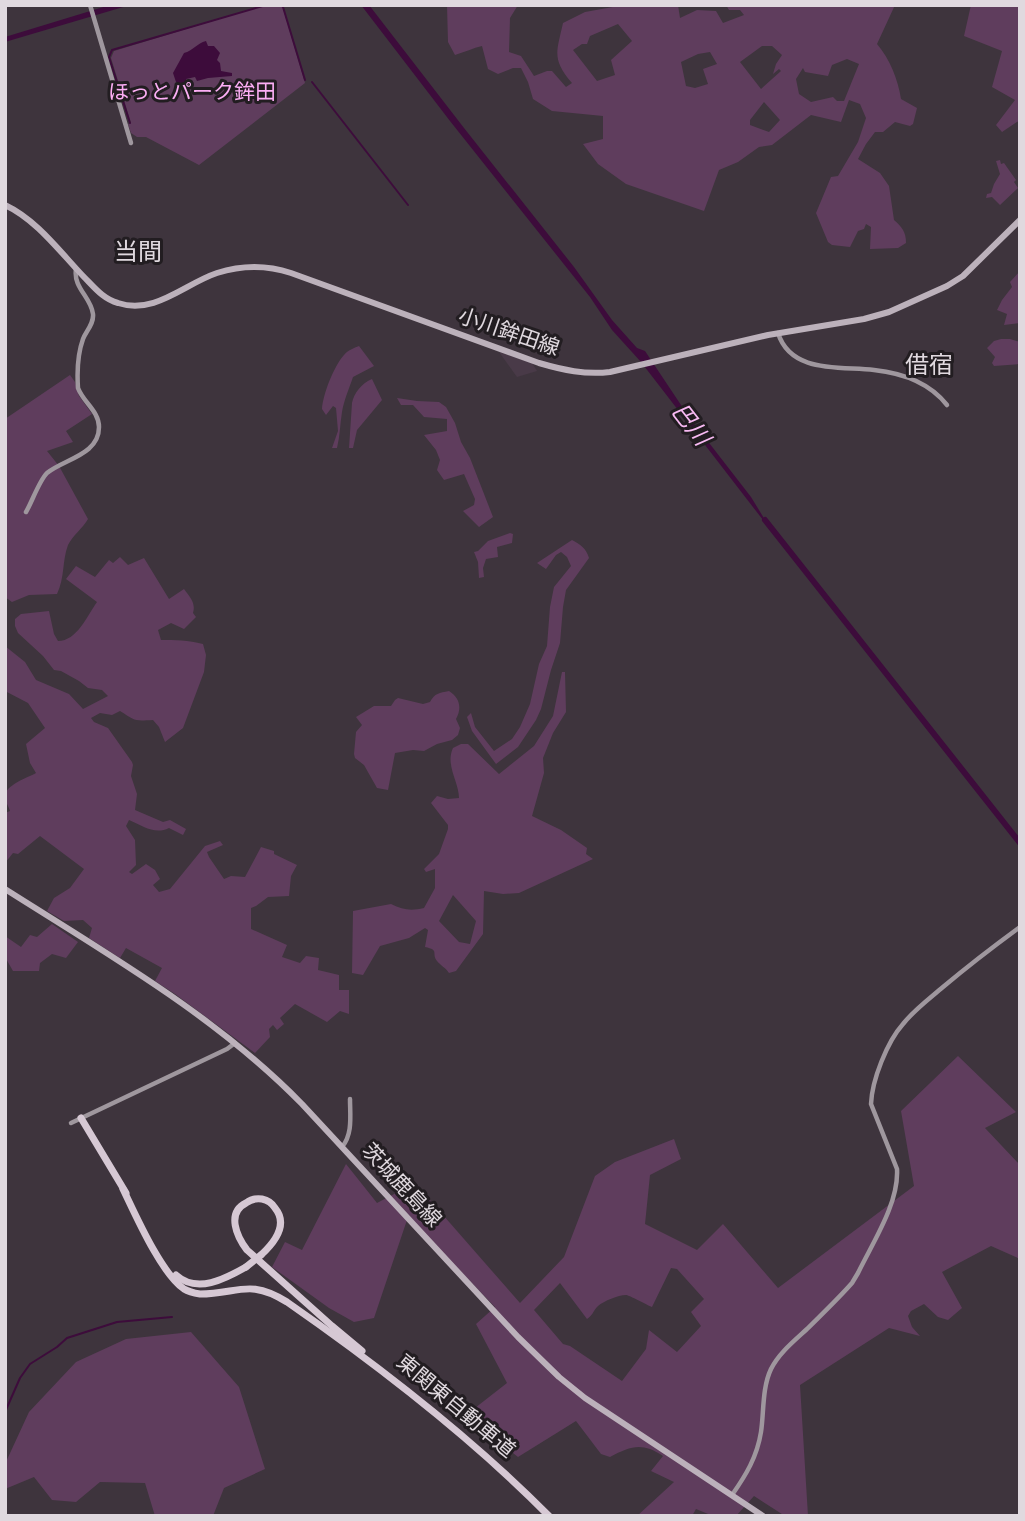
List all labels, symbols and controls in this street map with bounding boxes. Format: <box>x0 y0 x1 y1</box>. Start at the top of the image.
park label: ほっとパーク鉾田 <box>108 79 276 105</box>
district label: 当間 <box>114 238 162 266</box>
street label: 小川鉾田線 <box>455 303 563 361</box>
district label: 借宿 <box>905 351 953 379</box>
water label: 巴川 <box>666 397 718 453</box>
street label: 茨城鹿島線 <box>357 1138 447 1232</box>
street label: 東関東自動車道 <box>391 1349 521 1463</box>

